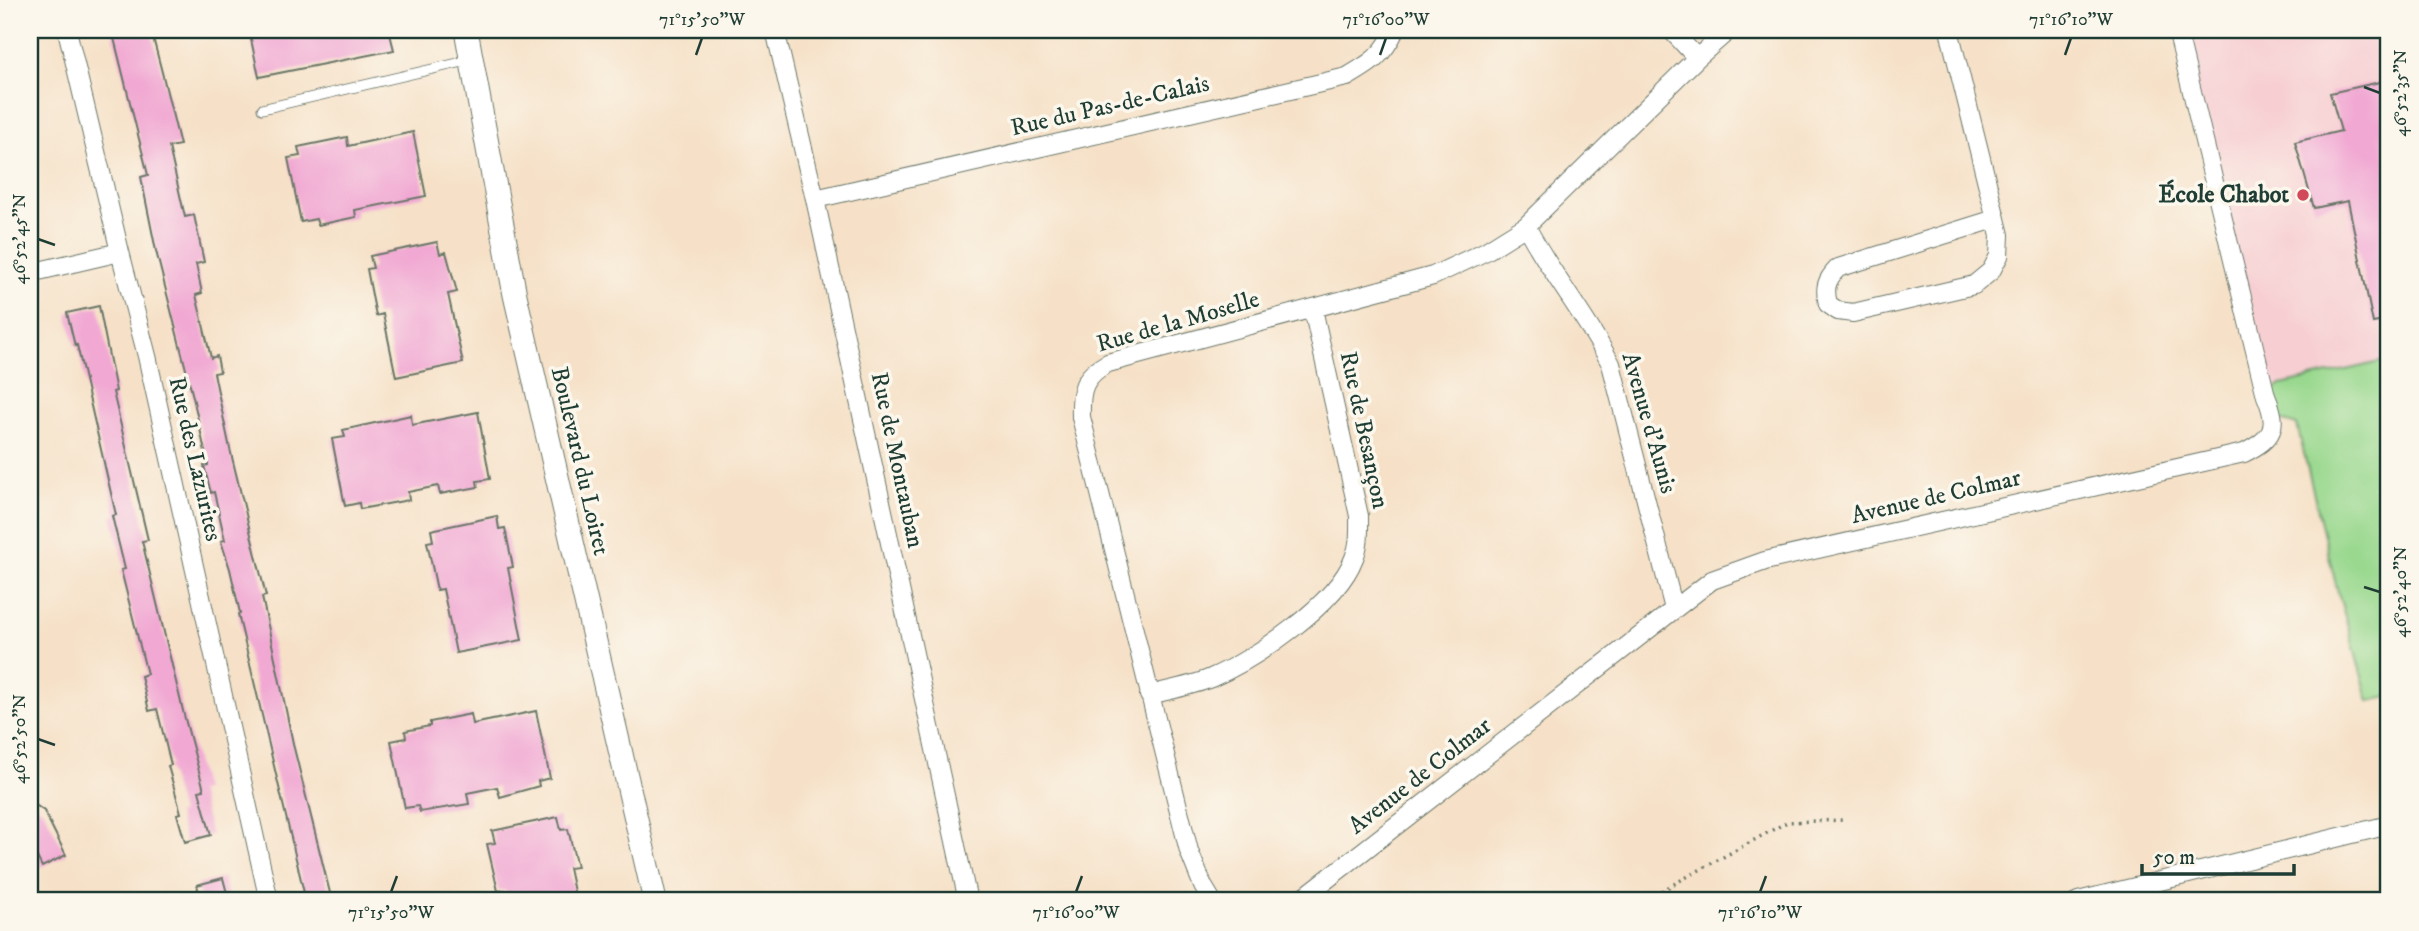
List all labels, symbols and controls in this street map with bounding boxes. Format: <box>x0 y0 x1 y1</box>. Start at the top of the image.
text: 71°15'50"W <box>659 9 745 31</box>
text: 71°16'00"W <box>1342 9 1430 31</box>
text: 71°16'10"W <box>2029 9 2114 31</box>
text: 46°52'35"N <box>2390 49 2412 137</box>
street label: Rue du Pas-de-Calais <box>1008 69 1212 143</box>
place label: École Chabot <box>2159 179 2289 210</box>
marker: École Chabot <box>2295 187 2311 203</box>
text: 46°52'45"N <box>9 193 31 284</box>
street label: Rue de la Moselle <box>1093 284 1263 360</box>
street label: Rue de Besançon <box>1333 349 1395 512</box>
street label: Avenue d'Aunis <box>1615 349 1683 497</box>
street label: Boulevard du Loiret <box>544 364 616 559</box>
street label: Rue de Montauban <box>864 369 930 551</box>
street label: Rue des Lazurites <box>162 374 228 544</box>
street label: Avenue de Colmar <box>1848 463 2024 531</box>
text: 46°52'40"N <box>2390 546 2412 638</box>
text: 46°52'50"N <box>9 694 31 784</box>
street label: Avenue de Colmar <box>1342 711 1498 841</box>
scale bar <box>2142 833 2295 877</box>
text: 50 m <box>2153 845 2195 871</box>
text: 71°15'50"W <box>348 902 434 924</box>
text: 71°16'00"W <box>1032 902 1120 924</box>
text: 71°16'10"W <box>1718 902 1803 924</box>

